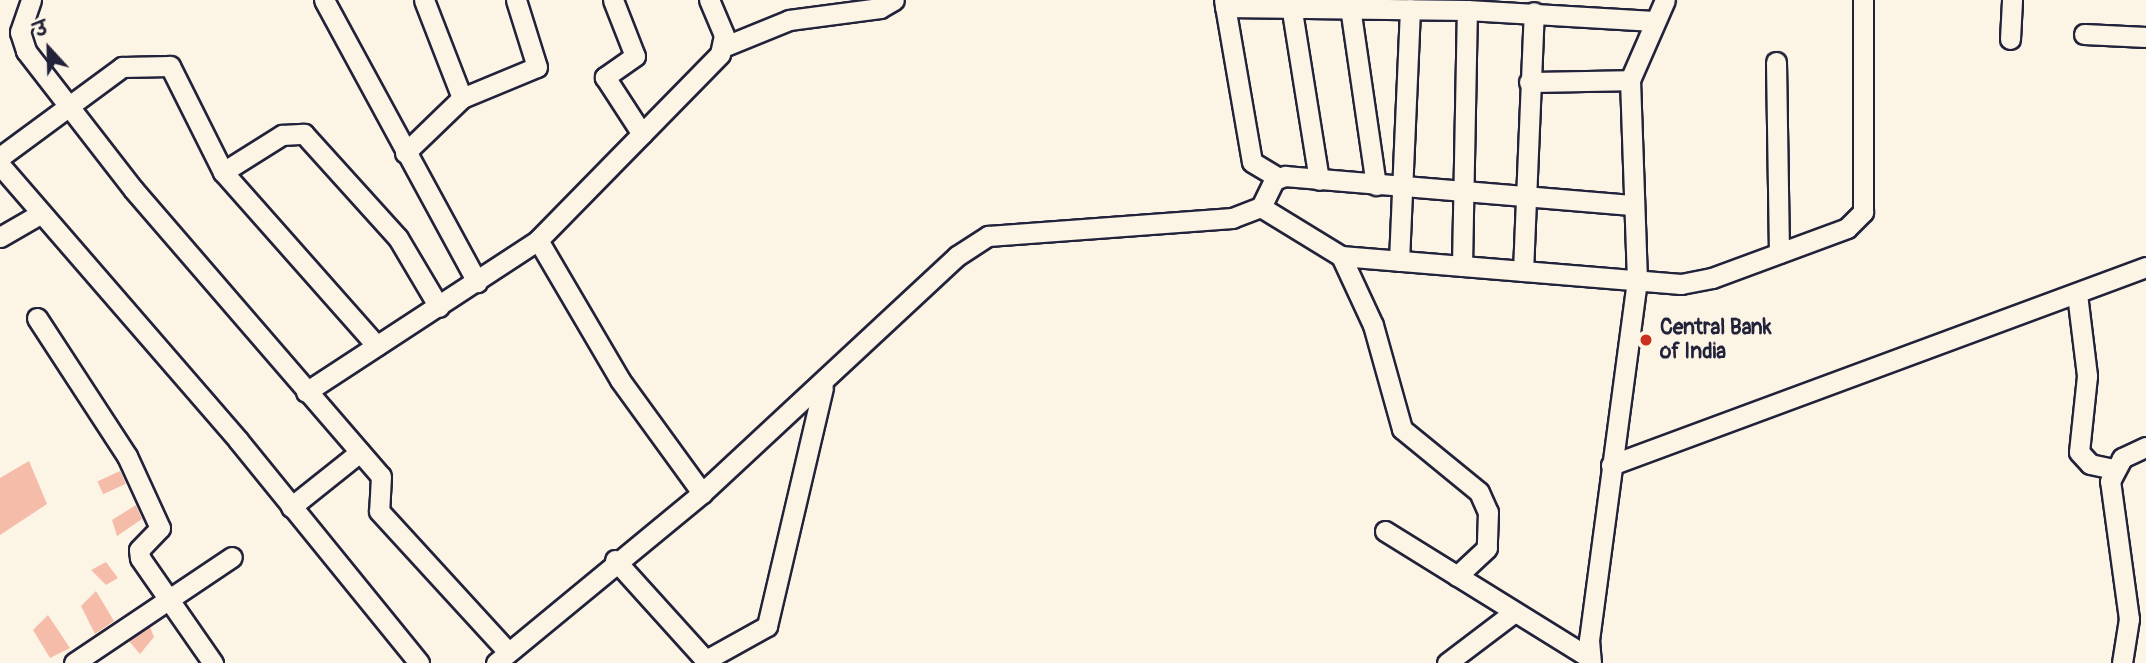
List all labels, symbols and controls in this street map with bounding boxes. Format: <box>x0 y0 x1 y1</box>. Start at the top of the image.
north arrow <box>14 14 84 84</box>
text: उ <box>31 16 51 43</box>
place label: Central Bank of India <box>1660 315 1772 365</box>
marker: Central Bank of India <box>1638 332 1654 348</box>

